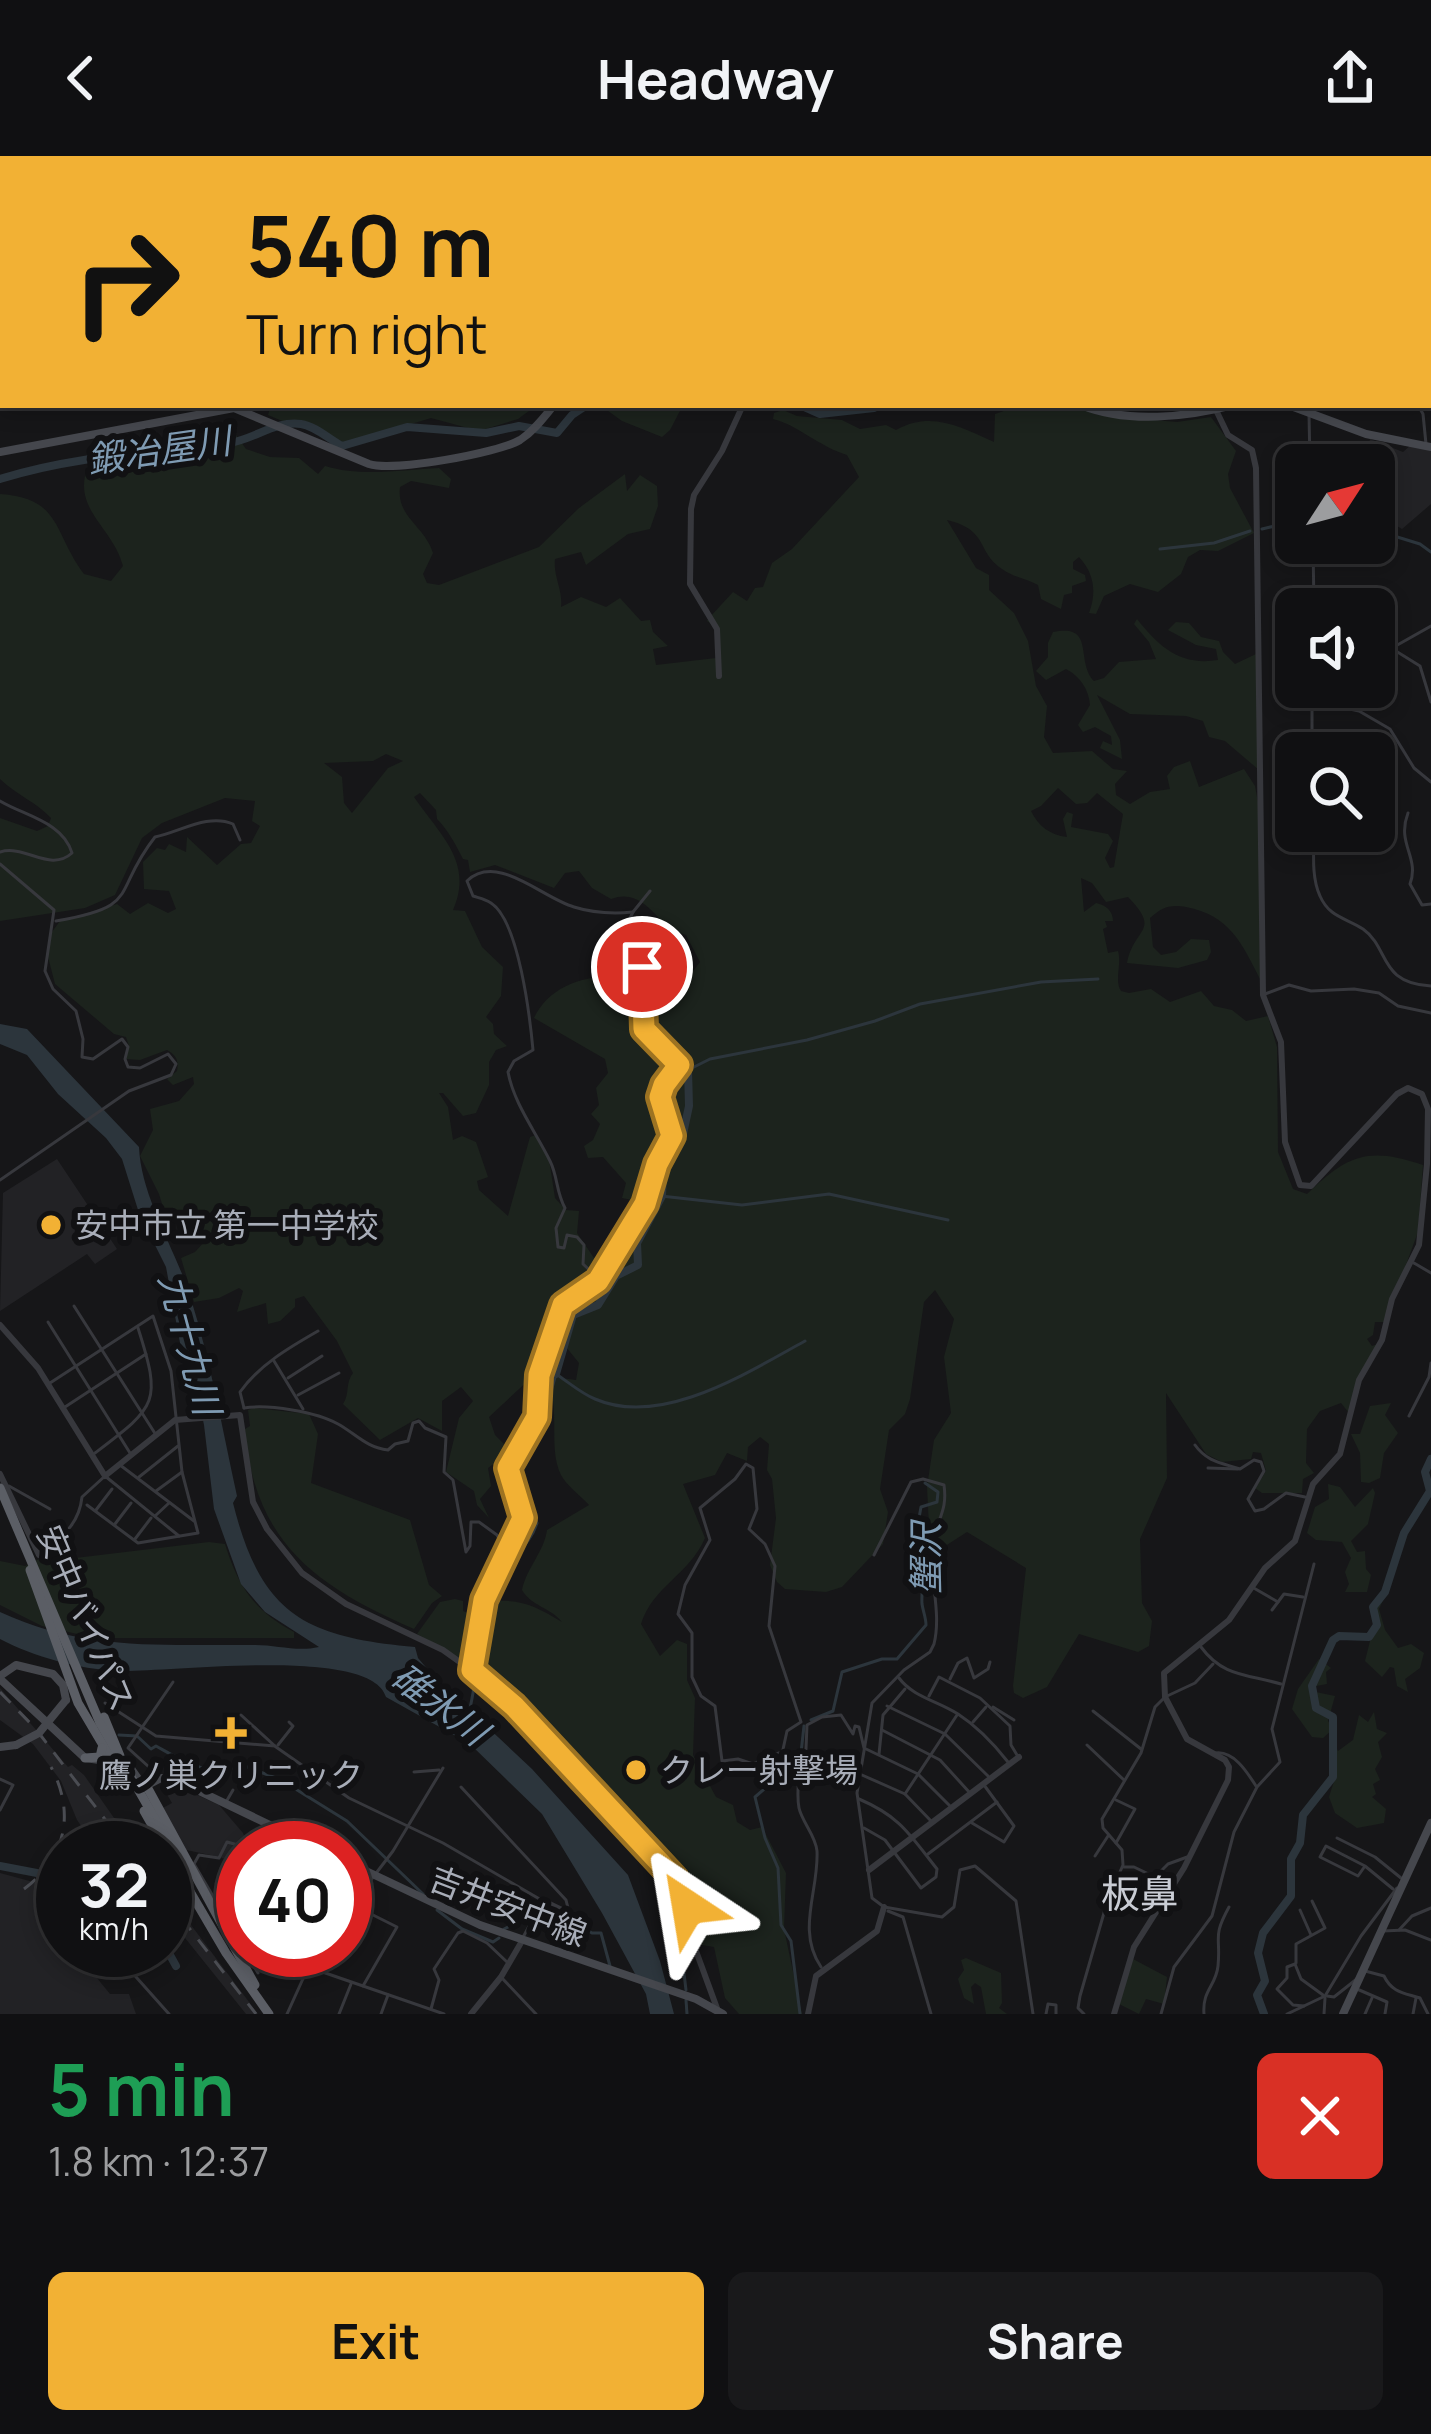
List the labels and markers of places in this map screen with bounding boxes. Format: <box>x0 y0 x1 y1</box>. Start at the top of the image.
pin <box>591 916 693 1018</box>
place label: 安中市立 第一中学校 <box>75 1202 379 1247</box>
marker: 安中市立 第一中学校 <box>38 1212 64 1238</box>
marker: 鷹ノ巣クリニック <box>215 1717 247 1749</box>
place label: クレー射撃場 <box>660 1747 858 1792</box>
place label: 鷹ノ巣クリニック <box>99 1752 363 1797</box>
marker: クレー射撃場 <box>623 1757 649 1783</box>

